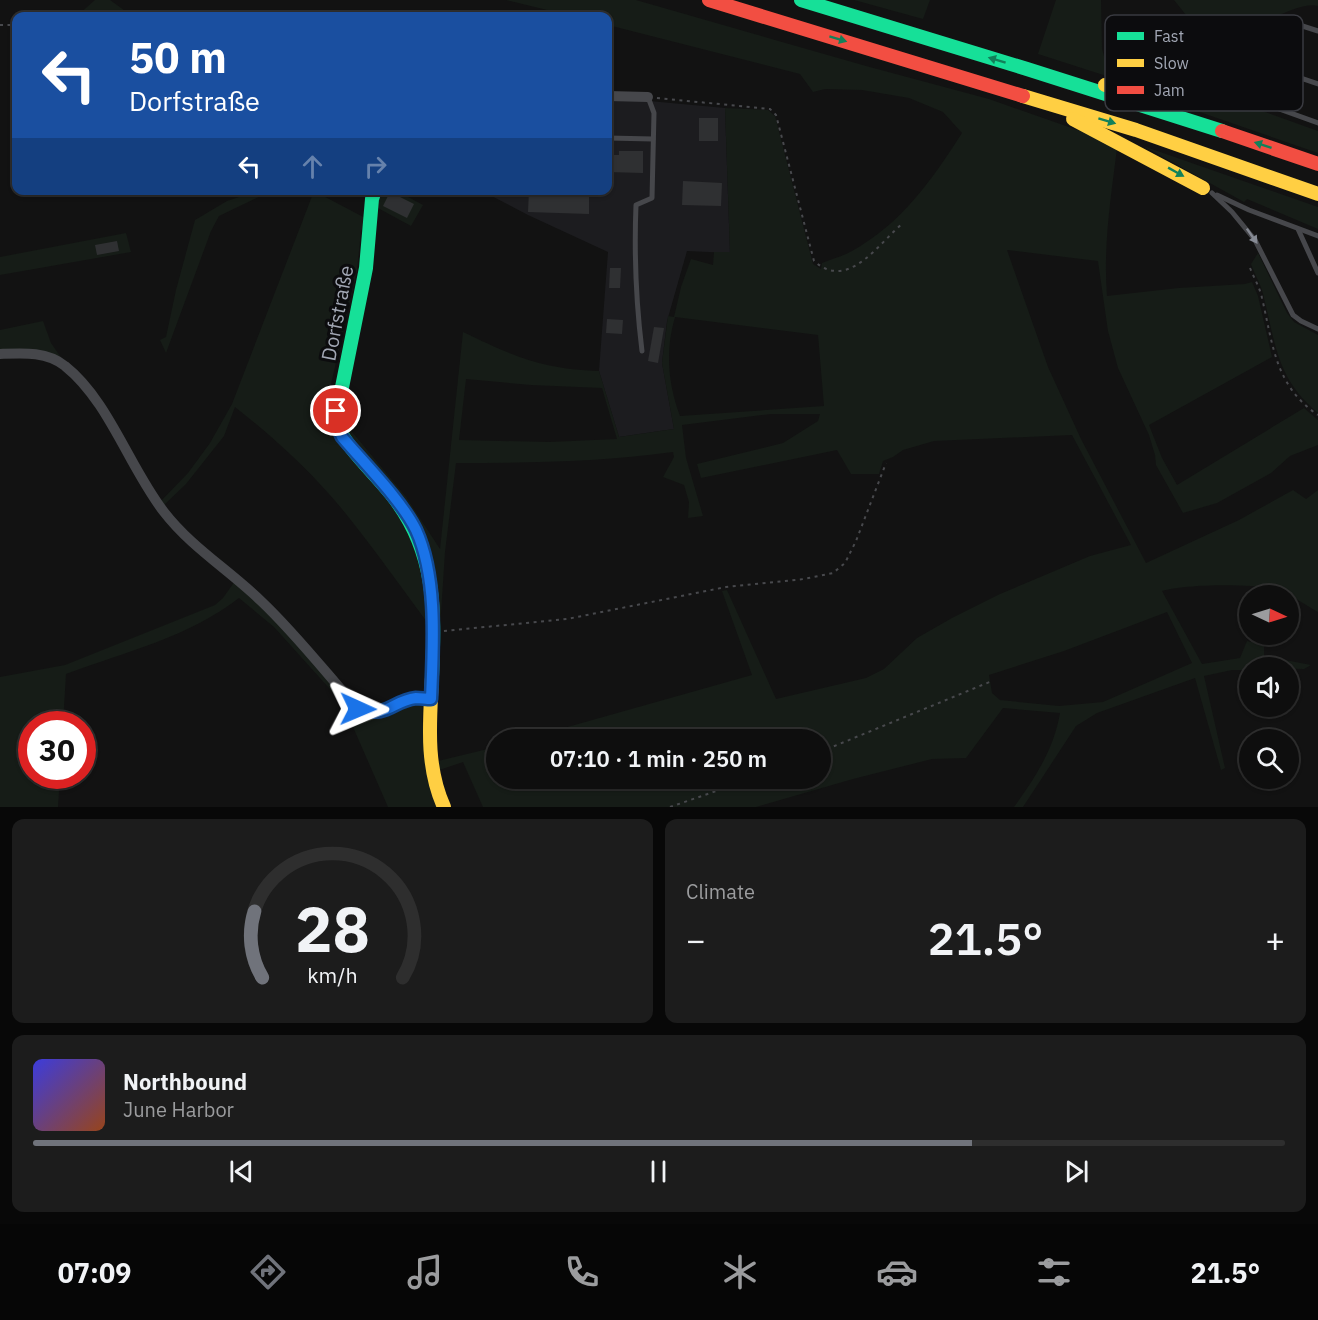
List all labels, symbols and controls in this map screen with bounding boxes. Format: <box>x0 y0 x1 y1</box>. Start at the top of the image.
legend <box>1105 15 1303 111</box>
text: Fast <box>1154 26 1184 46</box>
text: 50 m <box>129 30 227 85</box>
one-way arrow <box>829 35 847 44</box>
icon: left <box>30 36 108 114</box>
text: Slow <box>1154 53 1189 73</box>
one-way arrow <box>988 55 1006 64</box>
text: Jam <box>1154 80 1185 100</box>
text: Dorfstraße <box>129 83 260 118</box>
one-way arrow <box>1098 117 1116 126</box>
one-way arrow <box>1254 139 1272 149</box>
icon: left <box>233 150 266 183</box>
icon: ahead <box>296 150 329 183</box>
icon: right <box>359 150 392 183</box>
one-way arrow <box>1168 167 1185 177</box>
one-way arrow <box>1245 228 1257 244</box>
street label: Dorfstraße <box>315 263 359 363</box>
pin <box>310 385 361 436</box>
icon: arrive <box>319 394 352 427</box>
north arrow <box>1239 585 1299 645</box>
map controls <box>1239 585 1299 789</box>
button: sound <box>1239 657 1299 717</box>
position arrow <box>326 677 390 741</box>
speed limit sign: 30 <box>18 711 96 789</box>
button: search <box>1239 729 1299 789</box>
text: 07:10 · 1 min · 250 m <box>550 744 767 773</box>
text: Climate <box>686 878 755 905</box>
text: 28 <box>295 888 370 969</box>
text: 21.5° <box>928 909 1043 967</box>
text: − <box>686 918 706 961</box>
text: + <box>1265 918 1285 961</box>
text: km/h <box>307 961 358 989</box>
text: Northbound <box>123 1067 247 1096</box>
text: June Harbor <box>123 1096 234 1123</box>
icon: previous <box>225 1155 258 1188</box>
icon: pause <box>642 1155 675 1188</box>
icon: next <box>1060 1155 1093 1188</box>
icon: directions <box>247 1251 289 1293</box>
icon: music <box>404 1251 446 1293</box>
icon: phone <box>561 1251 603 1293</box>
icon: climate <box>719 1251 761 1293</box>
icon: car <box>876 1251 918 1293</box>
icon: filters <box>1033 1251 1075 1293</box>
text: 07:09 <box>58 1255 131 1290</box>
text: 21.5° <box>1191 1255 1260 1290</box>

